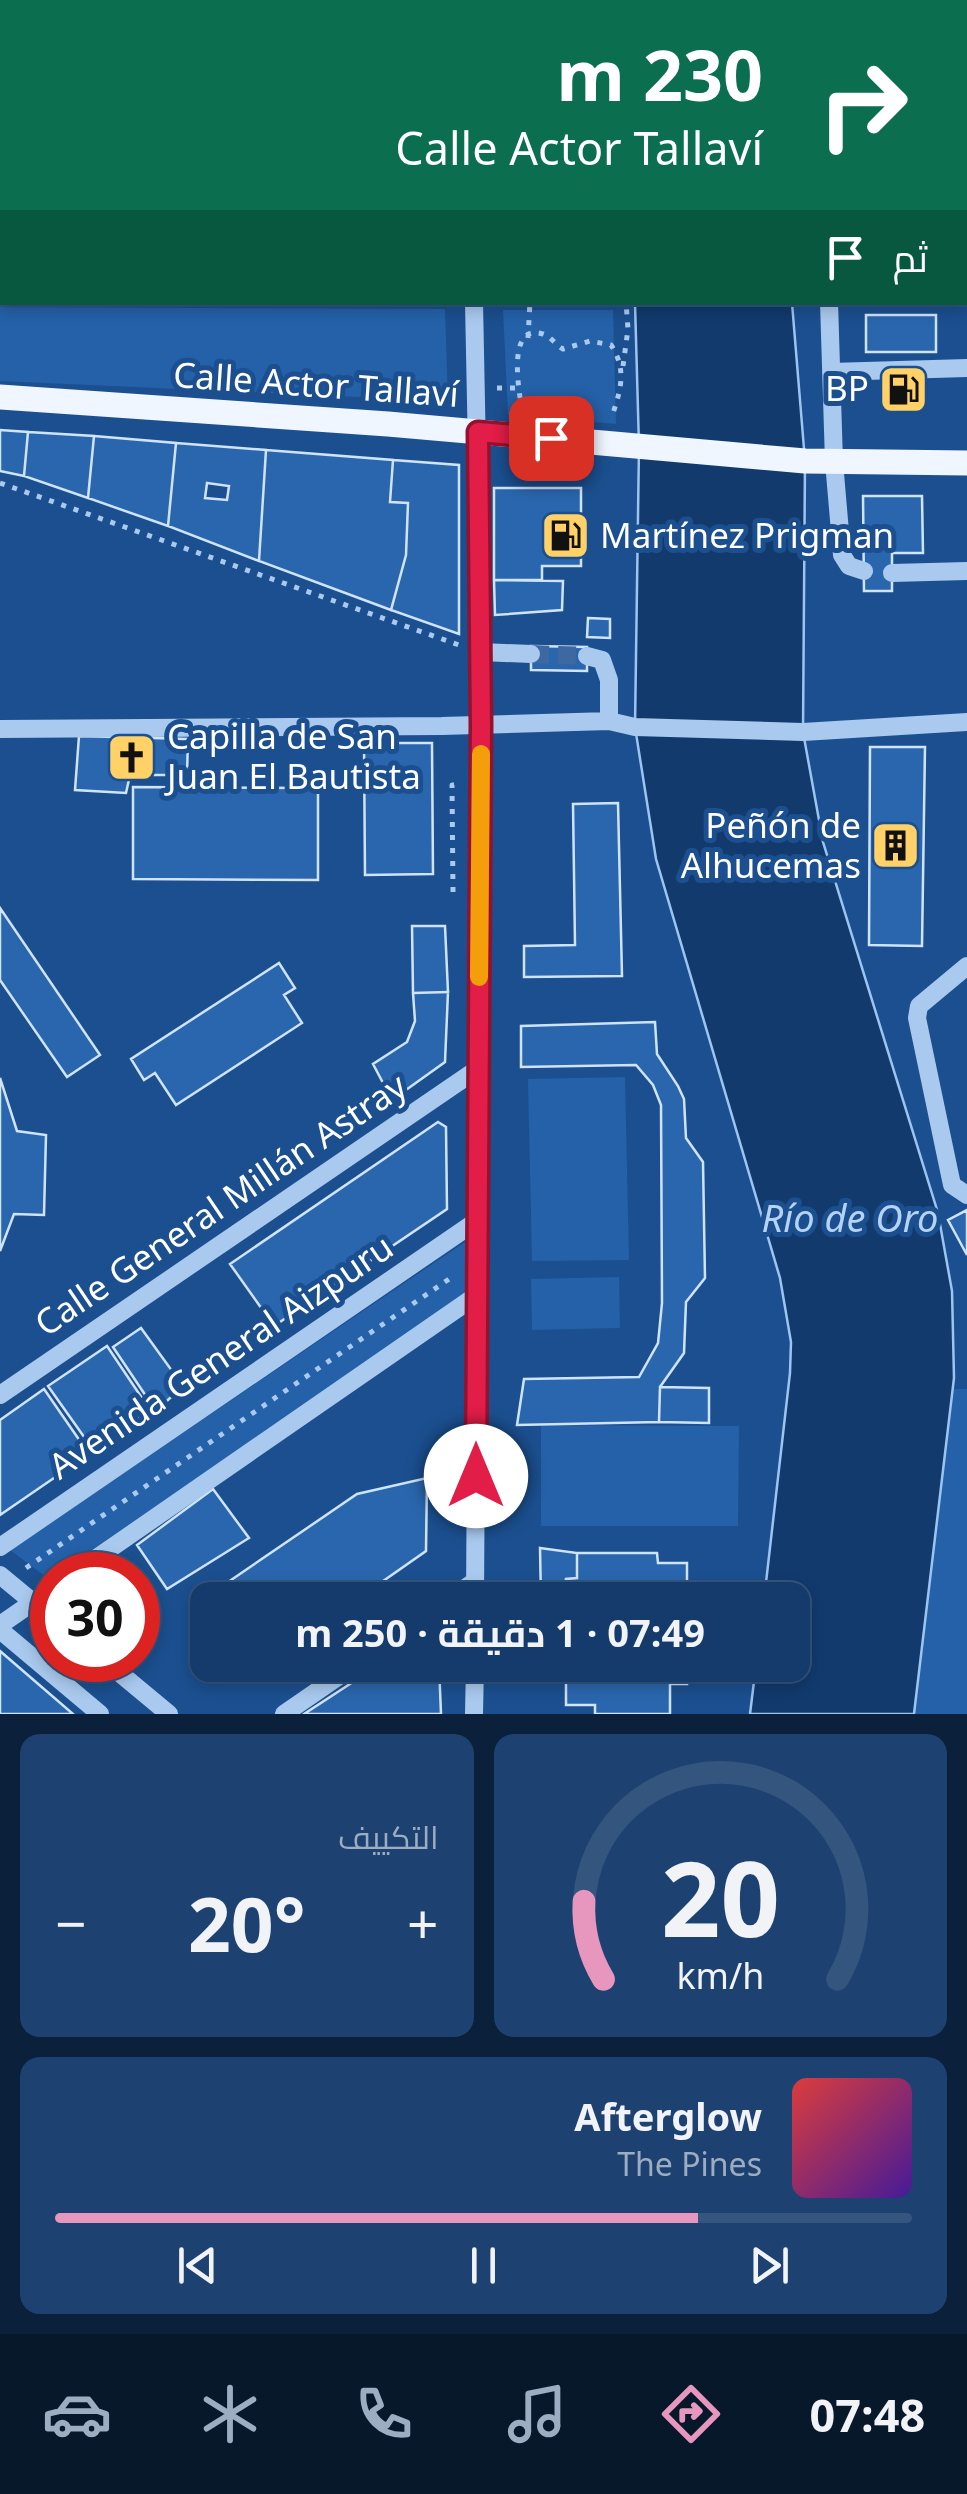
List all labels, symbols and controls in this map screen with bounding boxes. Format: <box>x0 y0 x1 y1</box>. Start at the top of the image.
text: 230 m <box>556 26 763 122</box>
icon: right <box>798 40 928 170</box>
text: Calle Actor Tallaví <box>395 117 763 178</box>
icon: arrive <box>818 230 873 285</box>
text: ثم <box>893 231 928 283</box>
street label: Calle Actor Tallaví <box>172 350 461 417</box>
fuel station icon: BP <box>878 363 930 415</box>
place label: BP <box>825 364 869 411</box>
pin <box>509 396 594 481</box>
icon: arrive <box>524 411 579 466</box>
fuel station icon: Martínez Prigman <box>539 510 591 562</box>
place label: Martínez Prigman <box>600 511 894 558</box>
place label: Capilla de San Juan El Bautista <box>164 712 421 799</box>
church icon: Capilla de San Juan El Bautista <box>106 731 158 783</box>
place label: Peñón de Alhucemas <box>681 801 861 888</box>
building icon: Peñón de Alhucemas <box>870 820 922 872</box>
street label: Calle General Millán Astray <box>25 1061 415 1346</box>
water label: Río de Oro <box>762 1191 938 1243</box>
street label: Avenida General Aizpuru <box>39 1223 402 1489</box>
position arrow <box>424 1424 528 1528</box>
speed limit sign: 30 <box>30 1552 160 1682</box>
text: 07:49 · 1 دقيقة · 250 m <box>295 1606 705 1658</box>
text: التكييف <box>338 1815 439 1858</box>
text: 20 <box>661 1826 780 1967</box>
text: 20° <box>188 1872 306 1974</box>
text: − <box>55 1885 86 1960</box>
text: + <box>407 1885 438 1960</box>
text: km/h <box>676 1951 764 1999</box>
text: Afterglow <box>574 2090 762 2142</box>
text: The Pines <box>617 2142 762 2185</box>
icon: previous <box>170 2238 225 2293</box>
icon: pause <box>456 2238 511 2293</box>
icon: next <box>742 2238 797 2293</box>
icon: car <box>42 2379 112 2449</box>
icon: climate <box>195 2379 265 2449</box>
icon: phone <box>349 2379 419 2449</box>
icon: music <box>502 2379 572 2449</box>
icon: directions <box>656 2379 726 2449</box>
text: 07:48 <box>810 2384 925 2445</box>

